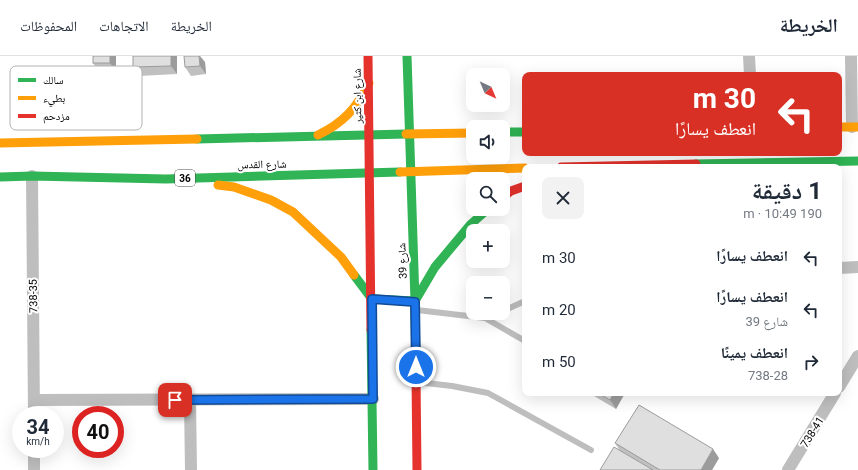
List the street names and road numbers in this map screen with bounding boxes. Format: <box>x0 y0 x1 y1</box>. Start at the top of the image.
street label: شارع ابن كثير <box>351 68 364 125</box>
street label: شارع القدس <box>237 158 287 171</box>
road number: 36 <box>175 170 195 186</box>
street label: شارع 39 <box>395 243 410 279</box>
street label: 738-35 <box>27 279 40 313</box>
street label: 738-41 <box>798 414 827 450</box>

